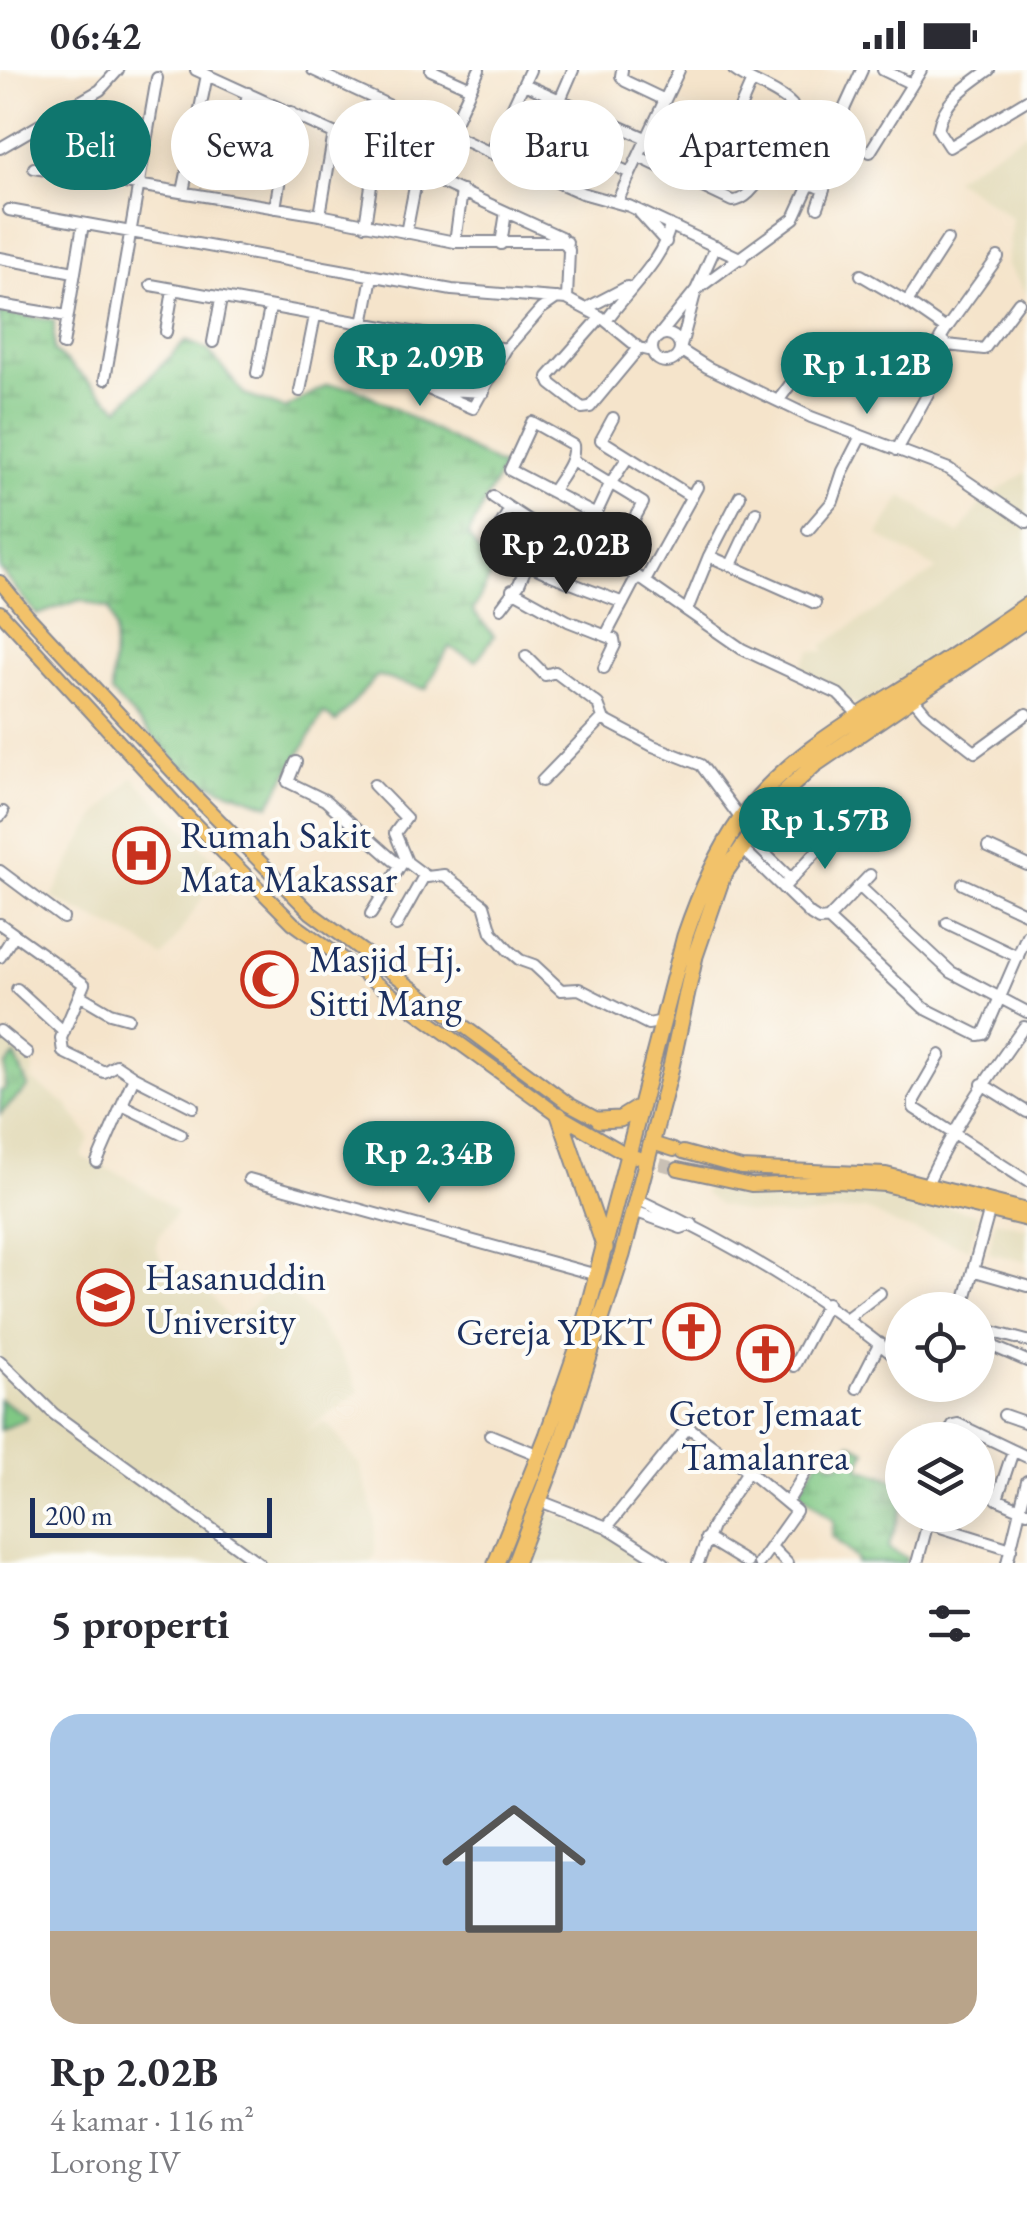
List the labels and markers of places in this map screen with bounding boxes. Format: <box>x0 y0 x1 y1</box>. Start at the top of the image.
pin: Rp 2.09B <box>317 324 523 409</box>
pin: Rp 1.12B <box>764 332 970 417</box>
pin: Rp 2.02B <box>463 512 669 597</box>
pin: Rp 1.57B <box>722 787 928 872</box>
place label: Rumah Sakit Mata Makassar <box>180 810 398 903</box>
hospital icon: Rumah Sakit Mata Makassar <box>111 826 171 886</box>
place label: Masjid Hj. Sitti Mang <box>309 934 463 1027</box>
mosque icon: Masjid Hj. Sitti Mang <box>240 950 300 1010</box>
pin: Rp 2.34B <box>326 1121 532 1206</box>
place label: Hasanuddin University <box>145 1252 326 1345</box>
school or university icon: Hasanuddin University <box>76 1268 136 1328</box>
church icon: Gereja YPKT <box>661 1301 721 1361</box>
place label: Gereja YPKT <box>456 1307 653 1356</box>
church icon: Getor Jemaat Tamalanrea <box>735 1324 795 1384</box>
place label: Getor Jemaat Tamalanrea <box>668 1388 862 1481</box>

